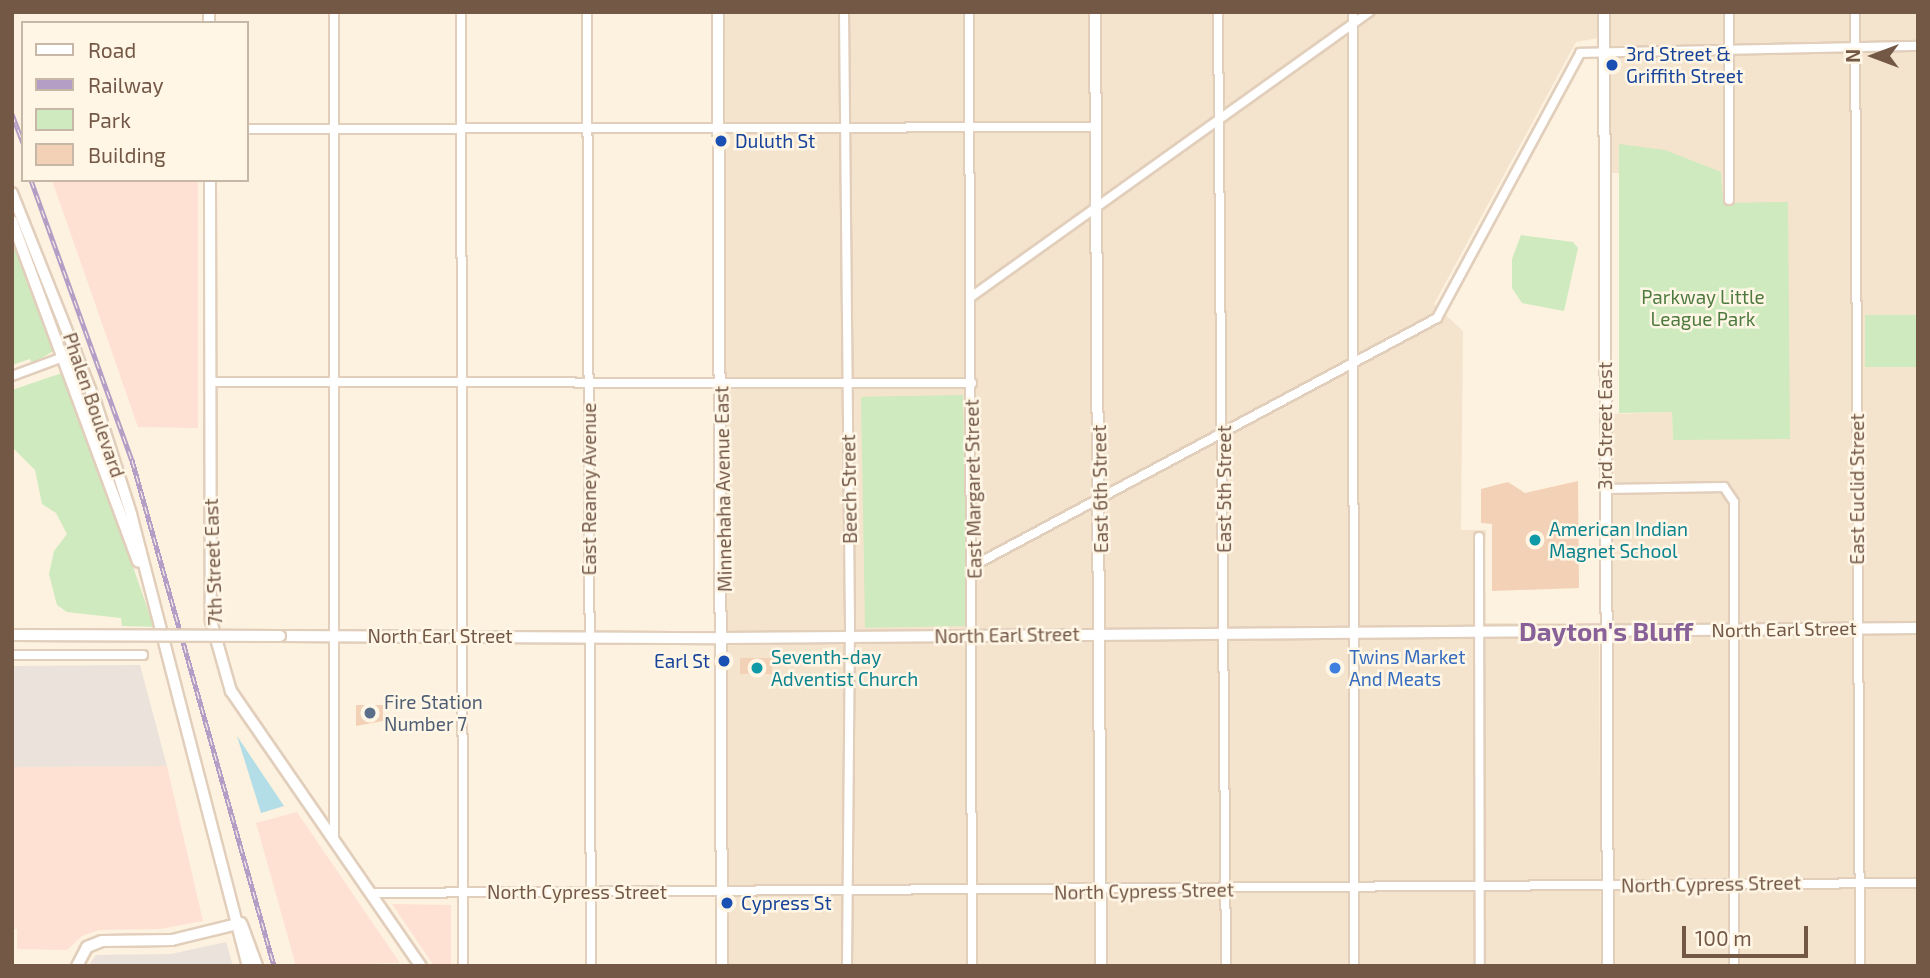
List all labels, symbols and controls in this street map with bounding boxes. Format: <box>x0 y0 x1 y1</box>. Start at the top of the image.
legend <box>21 21 248 182</box>
north arrow <box>1839 21 1909 91</box>
text: Road <box>88 37 136 62</box>
place label: 3rd Street & Griffith Street <box>1626 43 1743 87</box>
text: N <box>1841 49 1864 63</box>
marker: 3rd Street & Griffith Street <box>1604 57 1620 73</box>
text: Railway <box>88 72 164 97</box>
text: Park <box>88 107 131 132</box>
place label: Duluth St <box>735 130 815 152</box>
marker: Duluth St <box>713 133 729 149</box>
text: Building <box>88 142 166 167</box>
park label: Parkway Little League Park <box>1641 286 1765 330</box>
street label: Phalen Boulevard <box>59 330 129 480</box>
street label: 3rd Street East <box>1594 362 1616 490</box>
street label: Minnehaha Avenue East <box>710 385 736 593</box>
street label: East Margaret Street <box>960 399 986 579</box>
street label: East Reaney Avenue <box>578 402 600 576</box>
street label: East Euclid Street <box>1846 413 1868 565</box>
street label: East 6th Street <box>1087 425 1113 553</box>
street label: East 5th Street <box>1213 425 1235 553</box>
street label: Beech Street <box>837 434 861 544</box>
street label: 7th Street East <box>199 498 227 626</box>
place label: American Indian Magnet School <box>1549 518 1688 562</box>
marker: American Indian Magnet School <box>1527 532 1543 548</box>
district label: Dayton's Bluff <box>1519 615 1693 647</box>
street label: North Earl Street <box>1711 616 1857 642</box>
street label: North Earl Street <box>934 622 1080 648</box>
street label: North Earl Street <box>367 625 513 647</box>
place label: Seventh-day Adventist Church <box>771 646 918 690</box>
place label: Twins Market And Meats <box>1349 646 1466 690</box>
place label: Earl St <box>654 650 710 672</box>
marker: Earl St <box>716 653 732 669</box>
marker: Seventh-day Adventist Church <box>749 660 765 676</box>
marker: Twins Market And Meats <box>1327 660 1343 676</box>
place label: Fire Station Number 7 <box>384 691 483 735</box>
marker: Fire Station Number 7 <box>362 705 378 721</box>
street label: North Cypress Street <box>1621 871 1801 897</box>
street label: North Cypress Street <box>1054 878 1234 904</box>
street label: North Cypress Street <box>487 881 667 903</box>
place label: Cypress St <box>741 892 832 914</box>
marker: Cypress St <box>719 895 735 911</box>
scale bar <box>1685 912 1811 956</box>
text: 100 m <box>1695 925 1752 950</box>

